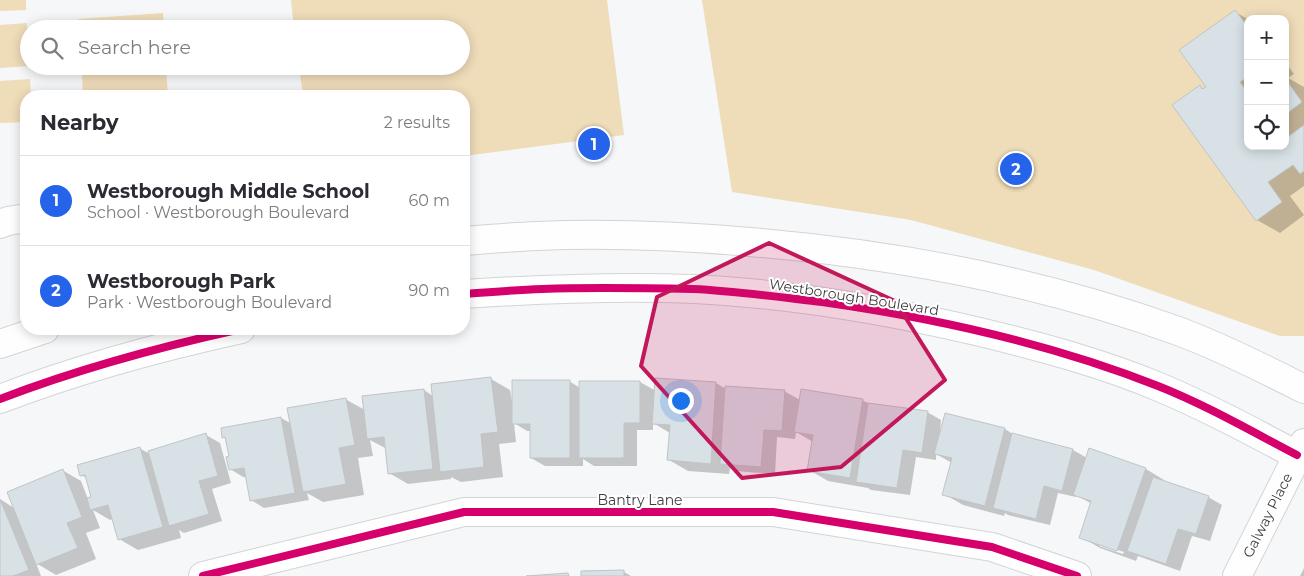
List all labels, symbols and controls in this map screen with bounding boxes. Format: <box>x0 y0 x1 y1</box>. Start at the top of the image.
map controls <box>1244 15 1289 150</box>
button: + <box>1244 15 1289 60</box>
search box <box>20 20 470 75</box>
icon: search <box>38 34 66 62</box>
text: Search here <box>78 36 191 59</box>
button: − <box>1244 60 1289 105</box>
button: locate <box>1244 105 1289 150</box>
text: Nearby <box>40 110 119 135</box>
text: 2 results <box>384 113 450 132</box>
pin: 1 <box>578 125 610 163</box>
pin: 2 <box>1000 150 1032 188</box>
text: Westborough Middle School <box>87 180 370 203</box>
text: 1 <box>53 191 59 210</box>
text: 60 m <box>408 191 450 210</box>
text: School · Westborough Boulevard <box>87 203 350 222</box>
text: Westborough Park <box>87 270 275 293</box>
street label: Westborough Boulevard <box>768 275 940 319</box>
text: 2 <box>51 281 61 300</box>
text: 90 m <box>408 281 450 300</box>
text: Park · Westborough Boulevard <box>87 293 332 312</box>
your location <box>668 388 694 414</box>
street label: Galway Place <box>1239 470 1296 561</box>
street label: Bantry Lane <box>597 491 683 509</box>

